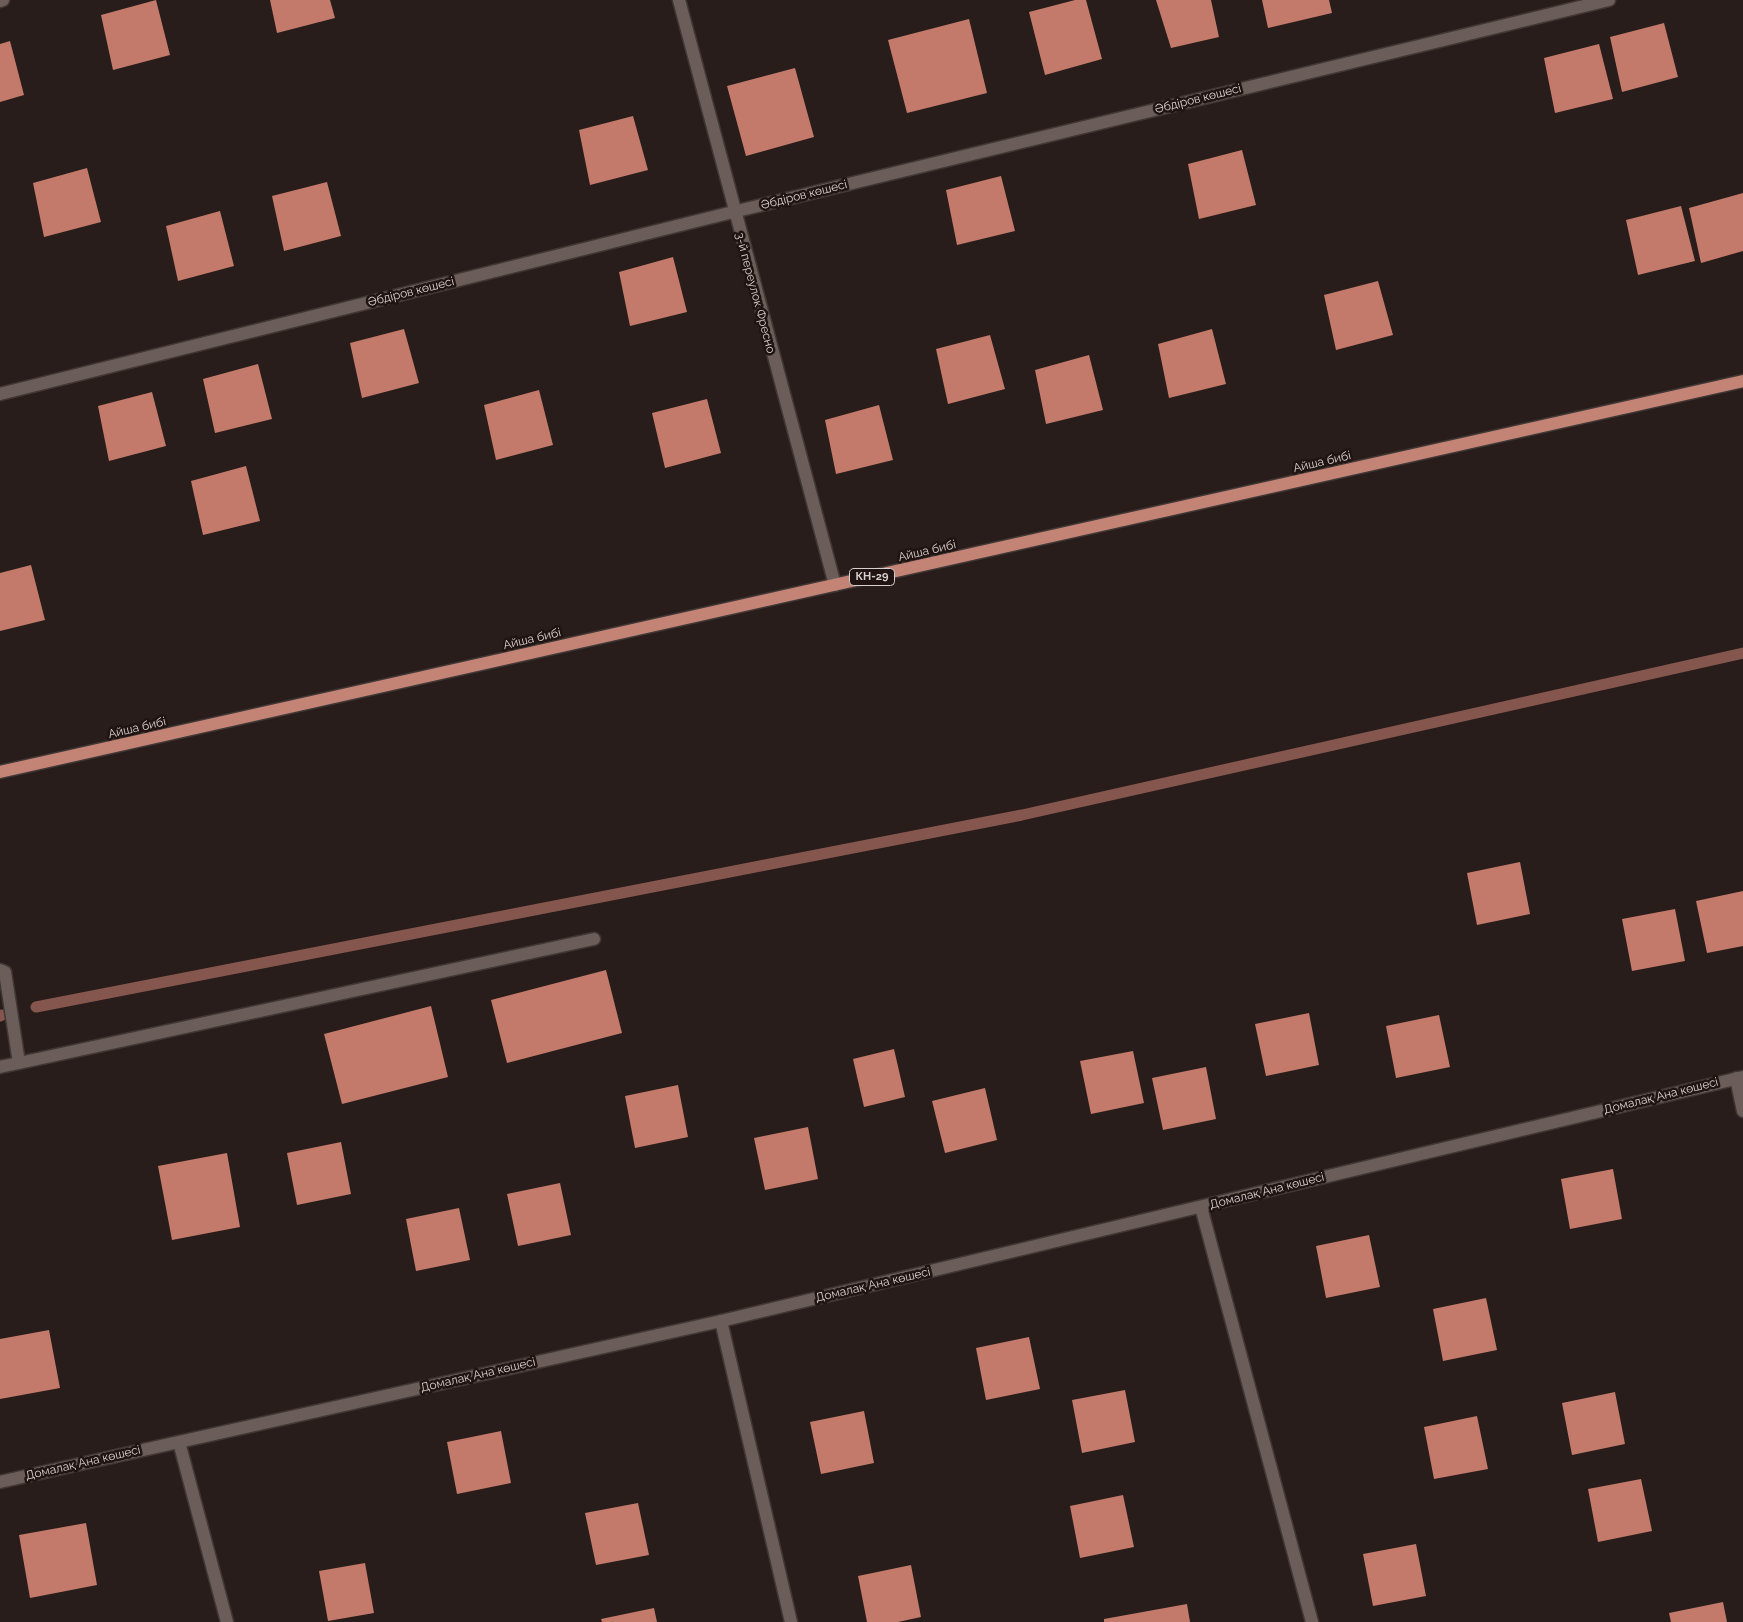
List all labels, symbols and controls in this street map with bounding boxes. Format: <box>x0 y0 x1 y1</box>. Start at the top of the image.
street label: Әбдіров көшесі <box>1153 81 1243 117</box>
street label: Әбдіров көшесі <box>759 177 849 213</box>
street label: 3-й переулок Фресно <box>732 231 778 355</box>
street label: Әбдіров көшесі <box>366 274 456 310</box>
street label: Айша бибі <box>1292 448 1352 476</box>
street label: Айша бибі <box>897 537 957 565</box>
road number: КН-29 <box>850 568 894 586</box>
street label: Айша бибі <box>502 625 562 653</box>
street label: Айша бибі <box>107 714 167 742</box>
street label: Домалақ Ана көшесі <box>1602 1075 1720 1117</box>
street label: Домалақ Ана көшесі <box>1208 1170 1326 1212</box>
street label: Домалақ Ана көшесі <box>814 1265 932 1305</box>
street label: Домалақ Ана көшесі <box>419 1355 537 1395</box>
street label: Домалақ Ана көшесі <box>24 1443 142 1483</box>

